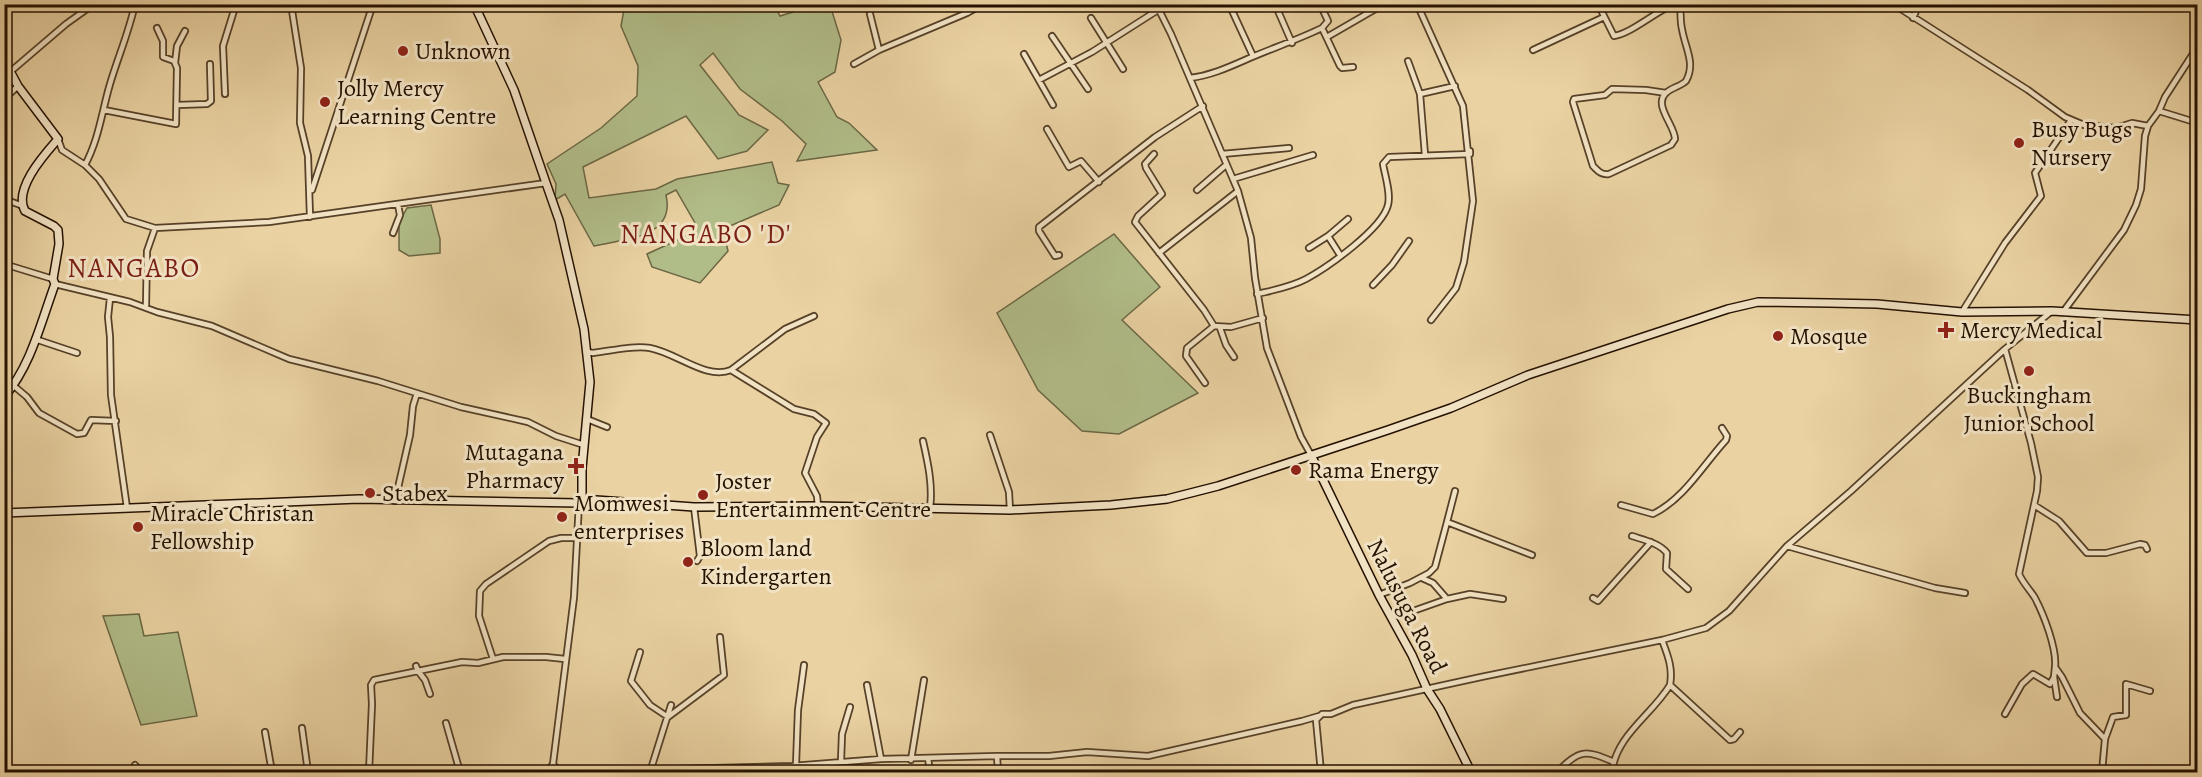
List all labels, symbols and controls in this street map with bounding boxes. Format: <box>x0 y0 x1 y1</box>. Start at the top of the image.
place label: Unknown <box>415 35 511 67</box>
marker: Unknown <box>396 44 410 58</box>
place label: Jolly Mercy Learning Centre <box>337 72 496 132</box>
marker: Jolly Mercy Learning Centre <box>318 95 332 109</box>
place label: Busy Bugs Nursery <box>2031 113 2132 173</box>
marker: Busy Bugs Nursery <box>2012 136 2026 150</box>
district label: NANGABO 'D' <box>620 216 792 252</box>
district label: NANGABO <box>67 250 201 286</box>
place label: Mercy Medical <box>1960 314 2103 346</box>
place label: Mosque <box>1790 320 1868 352</box>
marker: Mercy Medical <box>1937 321 1955 339</box>
marker: Mosque <box>1771 329 1785 343</box>
marker: Buckingham Junior School <box>2022 364 2036 378</box>
place label: Buckingham Junior School <box>1964 379 2095 439</box>
place label: Mutagana Pharmacy <box>465 436 565 496</box>
place label: Rama Energy <box>1308 454 1439 486</box>
marker: Mutagana Pharmacy <box>569 459 583 473</box>
marker: Rama Energy <box>1289 463 1303 477</box>
place label: Joster Entertainment Centre <box>715 465 931 525</box>
place label: Stabex <box>382 477 448 509</box>
marker: Stabex <box>363 486 377 500</box>
place label: Momwesi enterprises <box>574 487 684 547</box>
marker: Joster Entertainment Centre <box>696 488 710 502</box>
place label: Miracle Christan Fellowship <box>150 497 314 557</box>
marker: Momwesi enterprises <box>555 510 569 524</box>
marker: Miracle Christan Fellowship <box>131 520 145 534</box>
place label: Bloom land Kindergarten <box>700 532 832 592</box>
street label: Nalusuga Road <box>1359 533 1455 679</box>
marker: Bloom land Kindergarten <box>681 555 695 569</box>

